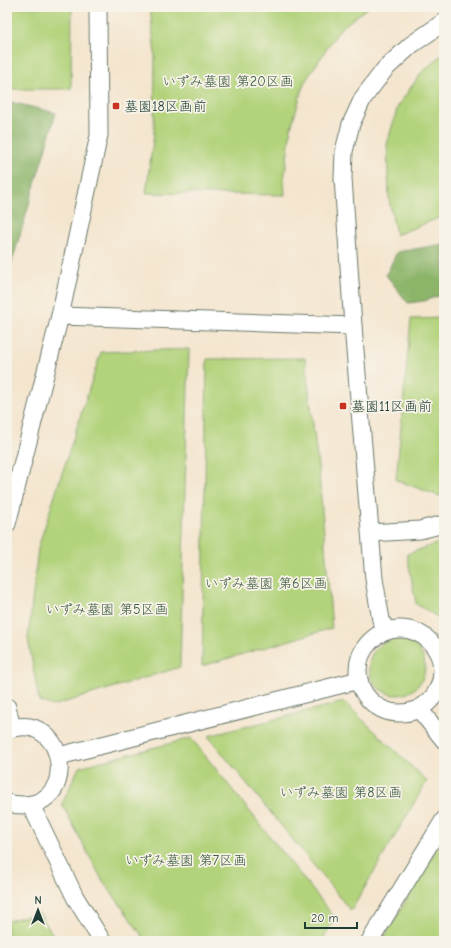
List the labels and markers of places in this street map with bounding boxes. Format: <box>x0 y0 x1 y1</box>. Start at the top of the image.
place label: 墓園18区画前 <box>124 98 207 115</box>
marker: 墓園18区画前 <box>111 101 121 111</box>
place label: 墓園11区画前 <box>351 398 432 415</box>
marker: 墓園11区画前 <box>338 401 348 411</box>

